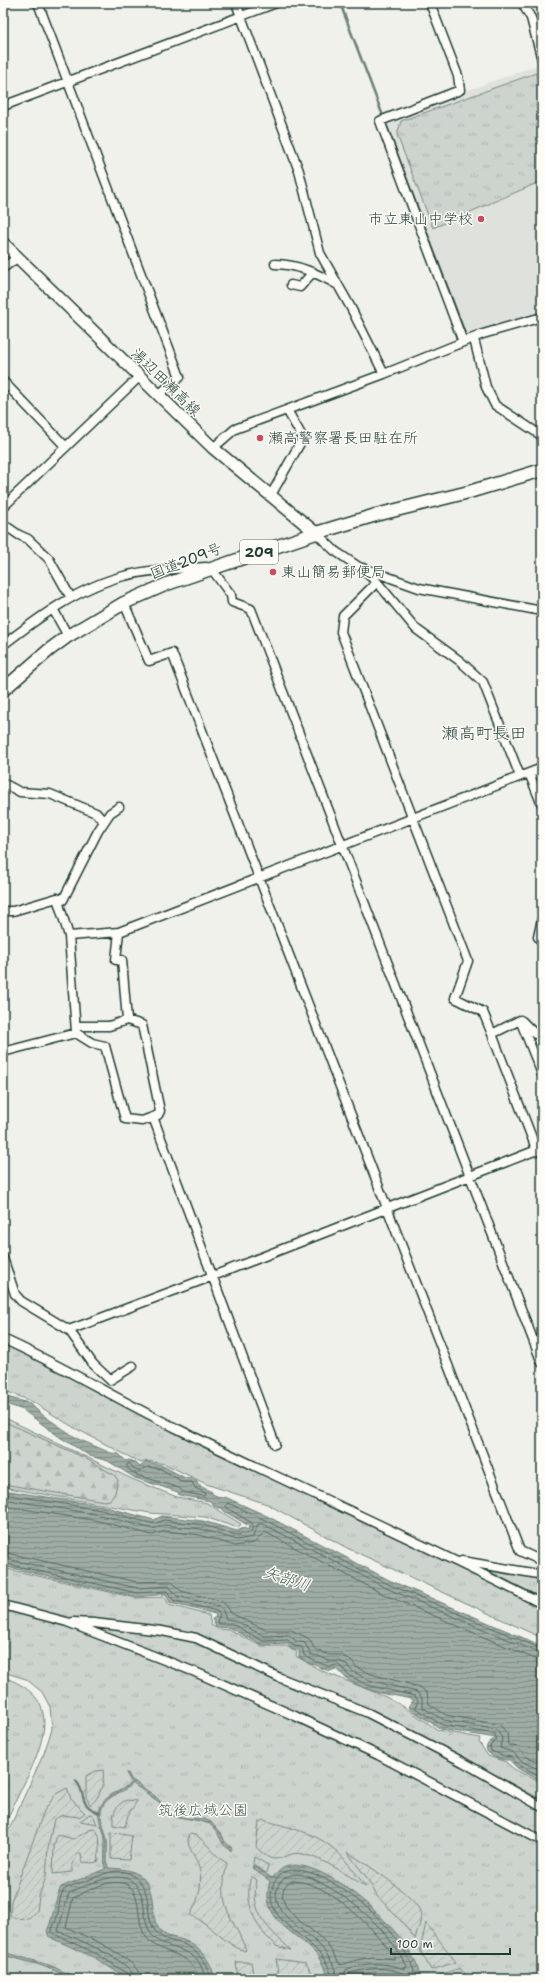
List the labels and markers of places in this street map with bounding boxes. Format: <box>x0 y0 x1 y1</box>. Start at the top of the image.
place label: 市立東山中学校 <box>368 209 473 229</box>
marker: 市立東山中学校 <box>476 214 486 224</box>
place label: 瀬高警察署長田駐在所 <box>268 428 418 448</box>
marker: 瀬高警察署長田駐在所 <box>255 433 265 443</box>
place label: 東山簡易郵便局 <box>281 562 386 582</box>
marker: 東山簡易郵便局 <box>268 567 278 577</box>

